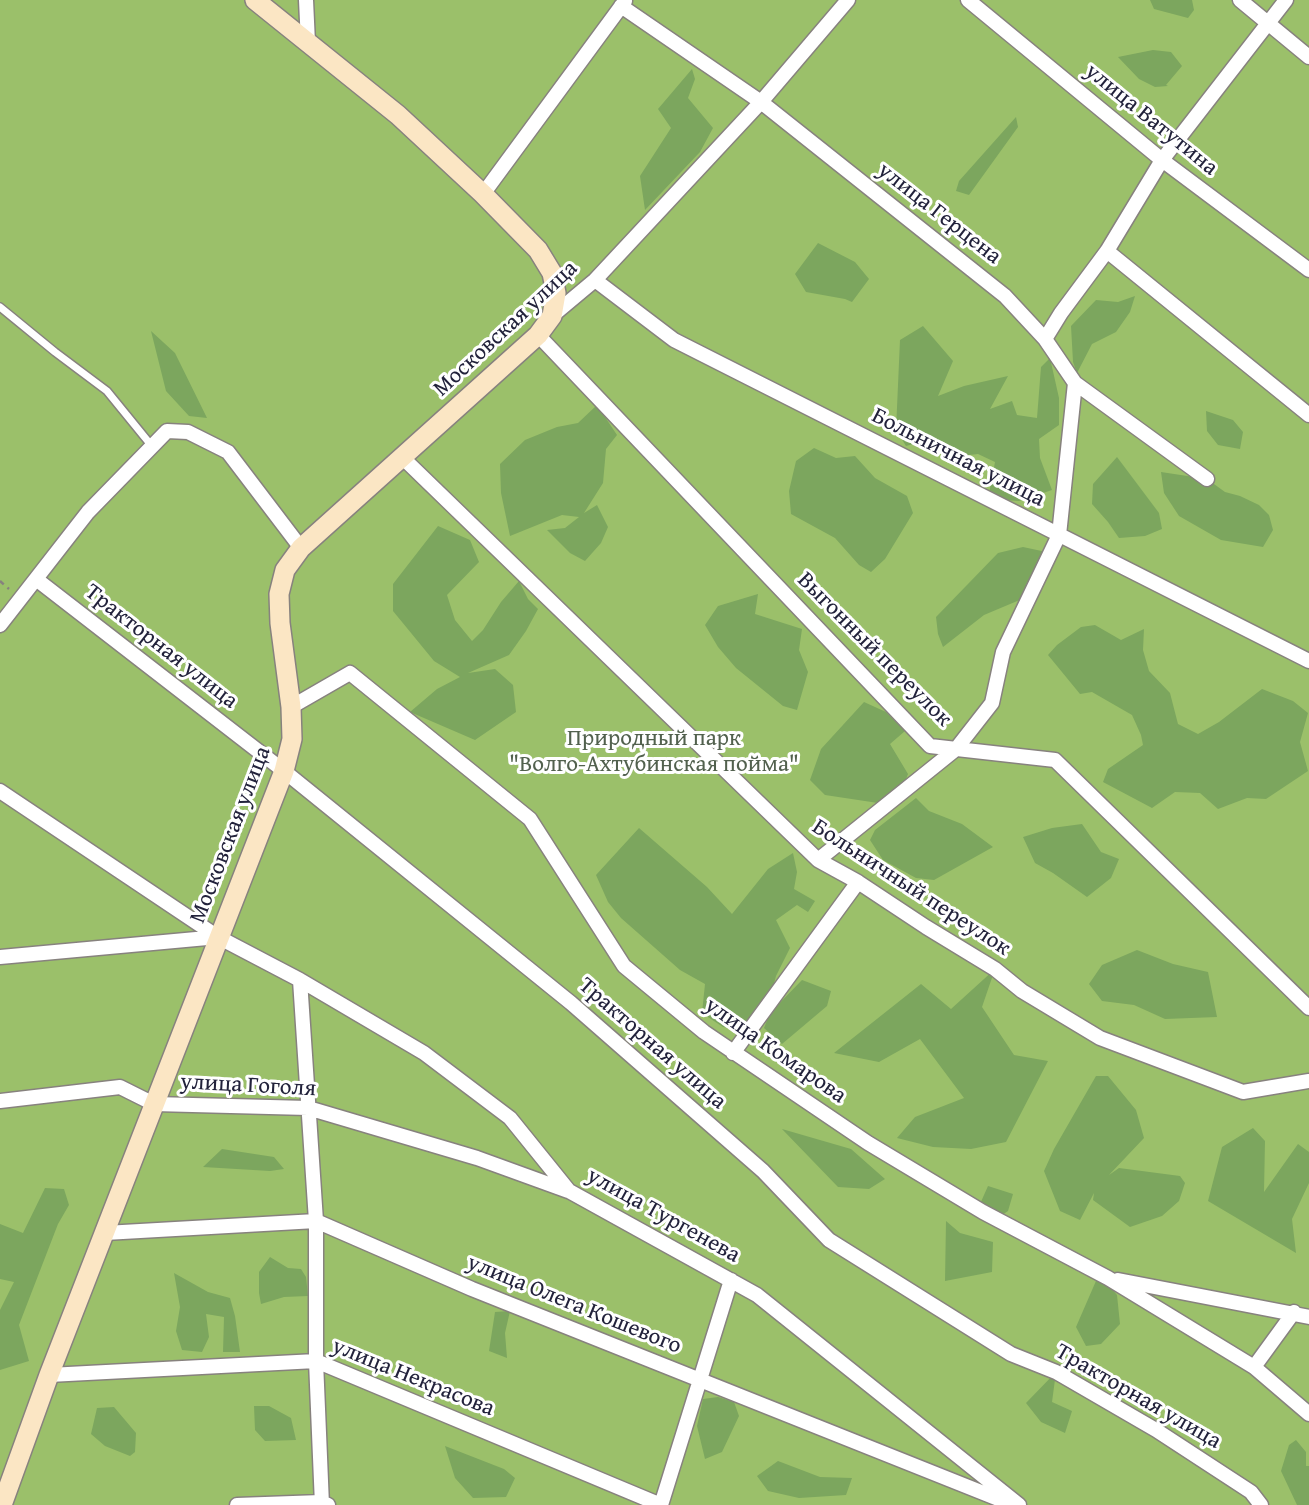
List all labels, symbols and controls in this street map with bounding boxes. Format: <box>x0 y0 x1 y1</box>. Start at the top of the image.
street label: улица Ватутина <box>1079 58 1223 182</box>
street label: улица Герцена <box>872 157 1006 271</box>
street label: Московская улица <box>428 255 584 403</box>
street label: Больничная улица <box>867 402 1049 514</box>
street label: Выгонный переулок <box>791 567 957 733</box>
street label: Тракторная улица <box>79 579 243 715</box>
park label: Природный парк "Волго-Ахтубинская пойма" <box>509 725 799 779</box>
street label: Московская улица <box>185 743 277 927</box>
street label: Больничный переулок <box>807 814 1015 962</box>
street label: Тракторная улица <box>573 972 731 1116</box>
street label: улица Комарова <box>699 992 851 1110</box>
street label: улица Гоголя <box>179 1069 317 1103</box>
street label: улица Тургенева <box>582 1162 744 1270</box>
street label: улица Олега Кошевого <box>463 1249 685 1361</box>
street label: улица Некрасова <box>328 1333 498 1423</box>
street label: Тракторная улица <box>1050 1338 1226 1456</box>

